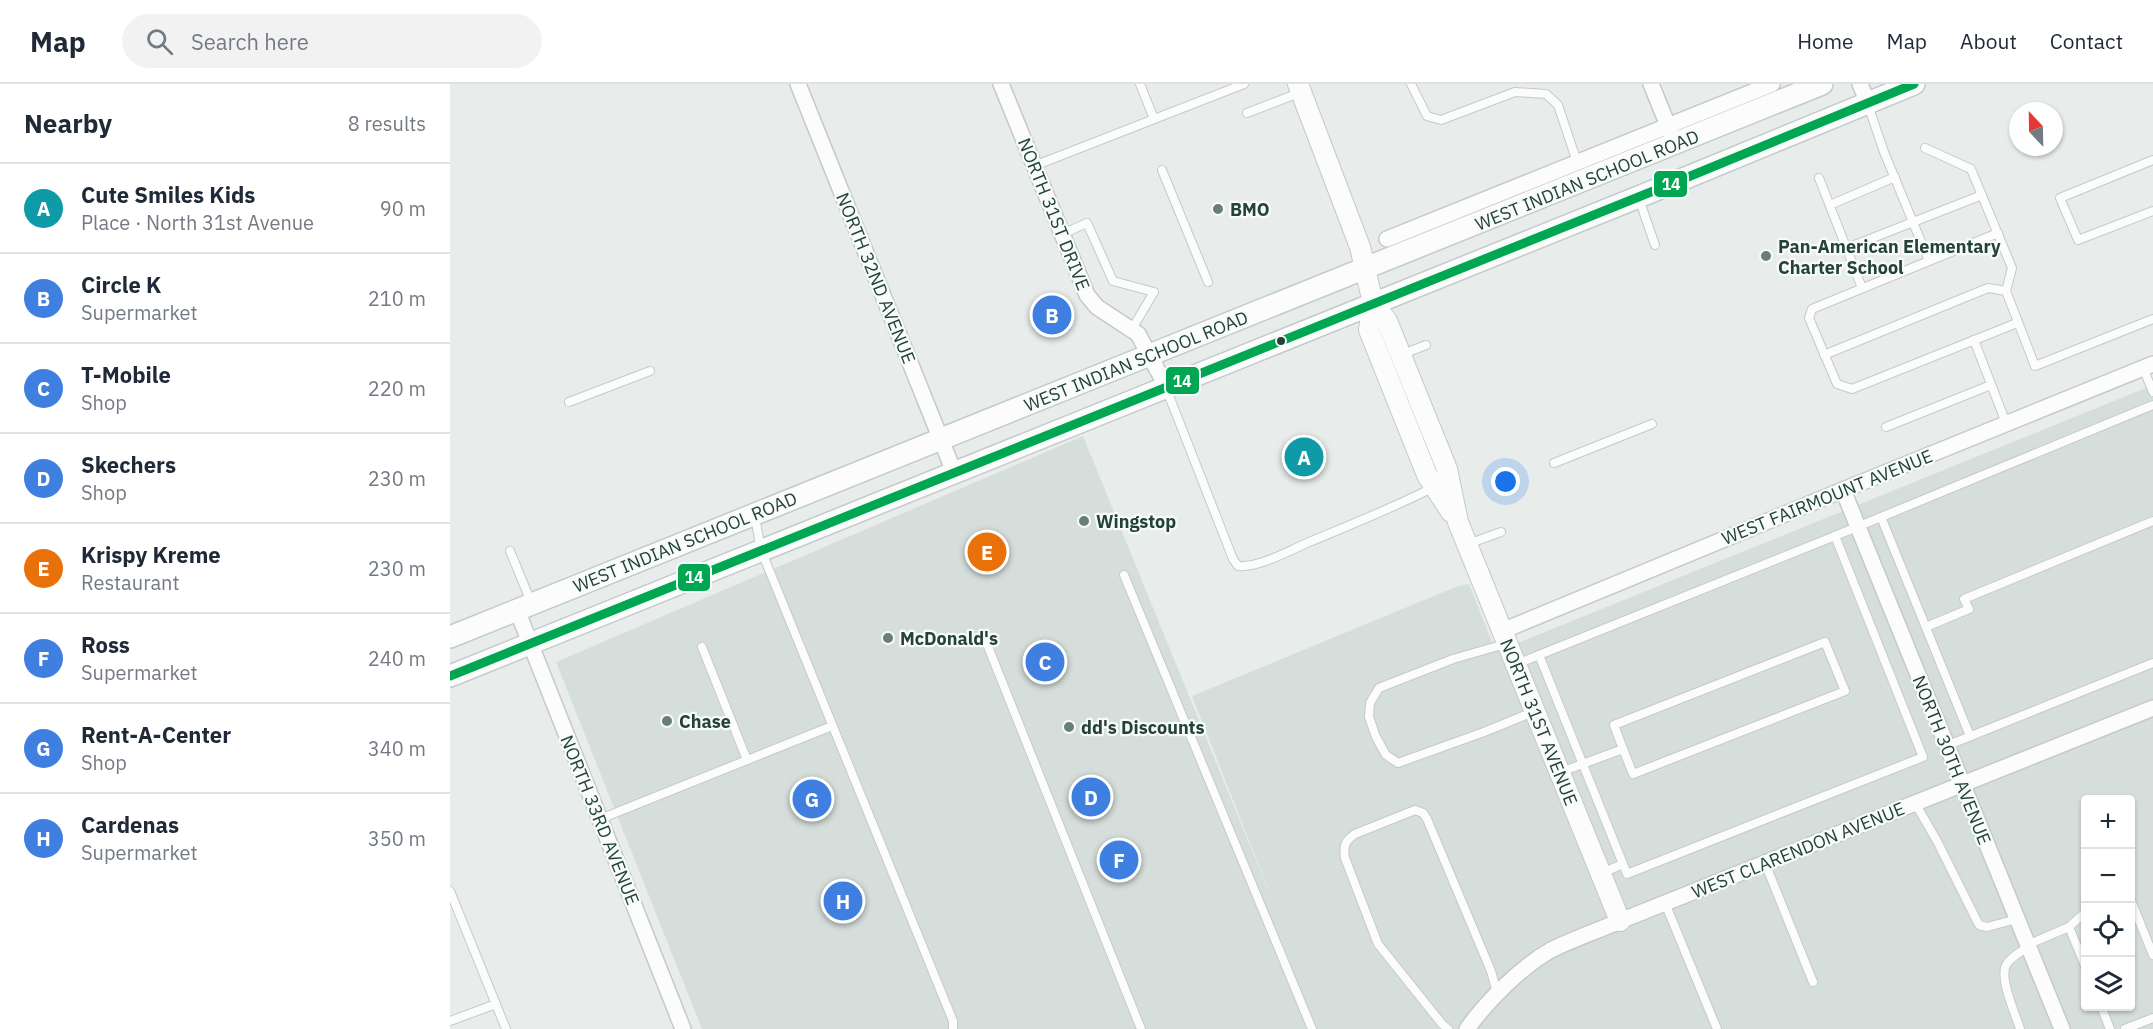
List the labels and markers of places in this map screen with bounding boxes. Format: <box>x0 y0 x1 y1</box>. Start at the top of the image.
place label: BMO <box>1230 198 1270 221</box>
marker: BMO <box>1211 202 1225 216</box>
place label: Pan-American Elementary Charter School <box>1778 235 2001 279</box>
marker: Pan-American Elementary Charter School <box>1759 249 1773 263</box>
pin: B <box>1032 292 1072 338</box>
unlabelled marker <box>1275 335 1287 347</box>
pin: A <box>1284 434 1324 479</box>
place label: Wingstop <box>1096 510 1176 533</box>
marker: Wingstop <box>1077 514 1091 528</box>
pin: E <box>968 530 1006 574</box>
place label: McDonald's <box>900 627 998 650</box>
marker: McDonald's <box>881 631 895 645</box>
pin: C <box>1026 640 1064 684</box>
place label: Chase <box>679 710 731 733</box>
marker: Chase <box>660 714 674 728</box>
place label: dd's Discounts <box>1081 716 1205 739</box>
marker: dd's Discounts <box>1062 720 1076 734</box>
pin: D <box>1072 774 1110 820</box>
pin: G <box>792 776 832 822</box>
pin: F <box>1100 838 1138 882</box>
pin: H <box>824 878 862 924</box>

